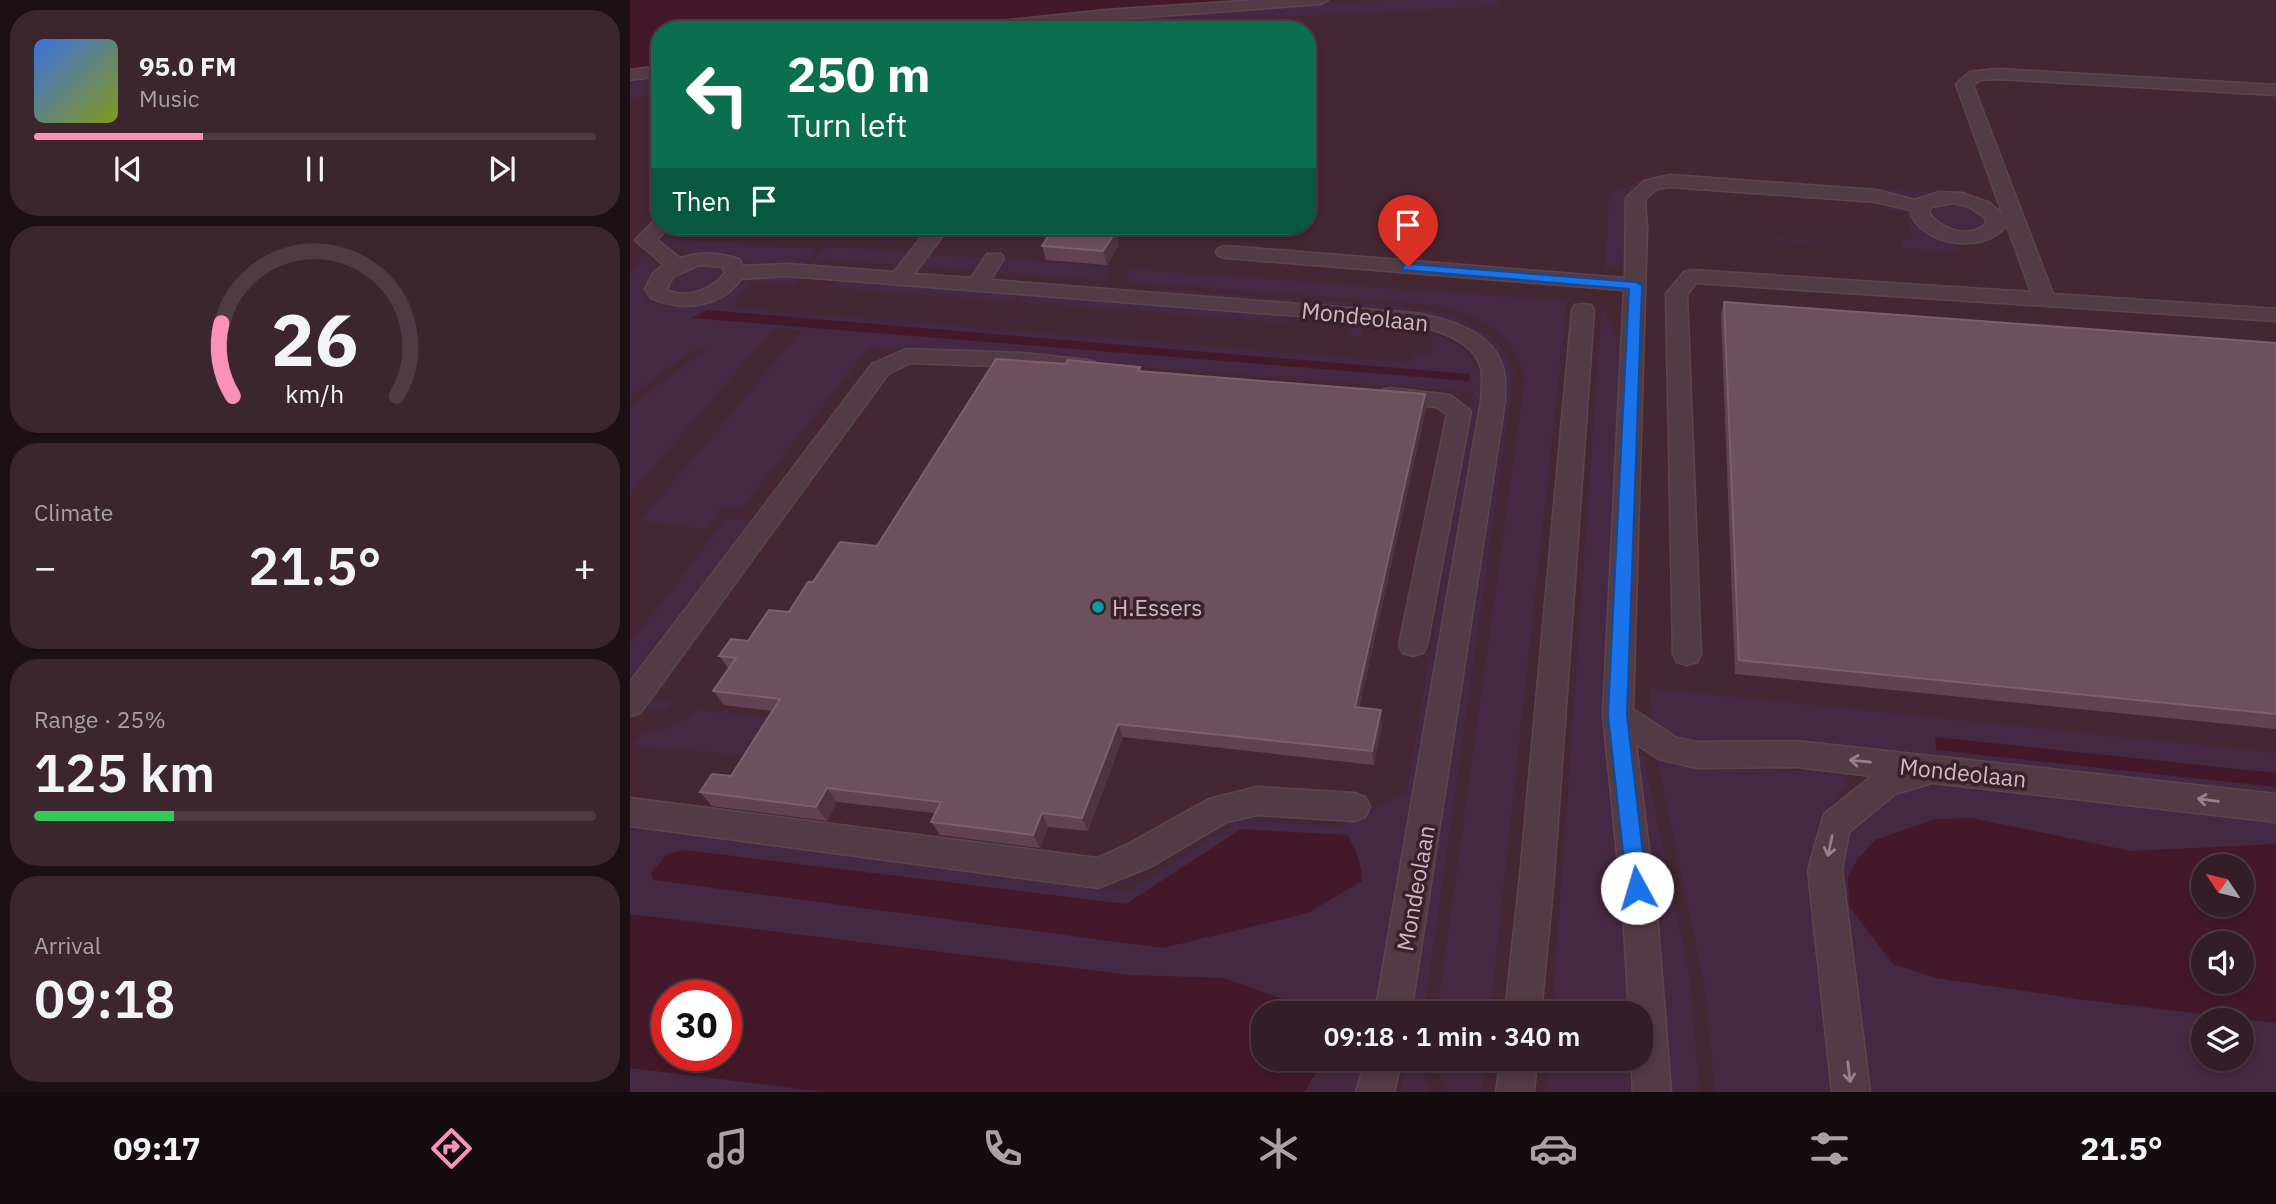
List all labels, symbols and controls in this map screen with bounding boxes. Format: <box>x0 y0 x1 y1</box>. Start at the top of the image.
text: 250 m <box>787 42 931 105</box>
text: 95.0 FM <box>139 49 237 83</box>
icon: left <box>672 49 763 140</box>
text: Music <box>139 83 199 113</box>
text: Turn left <box>787 104 907 146</box>
icon: previous <box>109 150 147 188</box>
icon: pause <box>296 150 334 188</box>
icon: next <box>483 150 521 188</box>
icon: arrive <box>745 182 783 220</box>
text: Then <box>672 184 731 218</box>
pin <box>1378 195 1438 267</box>
icon: arrive <box>1389 206 1427 244</box>
text: 26 <box>271 291 359 386</box>
street label: Mondeolaan <box>1300 294 1430 338</box>
text: km/h <box>286 376 344 409</box>
text: Climate <box>34 497 113 527</box>
text: 21.5° <box>248 532 382 599</box>
text: − <box>34 542 57 591</box>
text: + <box>573 542 596 591</box>
place label: H.Essers <box>1112 592 1202 622</box>
marker: H.Essers <box>1090 599 1106 615</box>
text: Range · 25% <box>34 704 166 734</box>
text: 125 km <box>34 739 215 806</box>
street label: Mondeolaan <box>1898 750 2028 794</box>
one-way arrow <box>1850 754 1872 767</box>
one-way arrow <box>2197 793 2220 806</box>
street label: Mondeolaan <box>1389 823 1441 953</box>
one-way arrow <box>1822 834 1836 857</box>
position arrow <box>1600 851 1674 925</box>
north arrow <box>2191 854 2254 917</box>
map controls <box>2191 854 2254 1071</box>
text: Arrival <box>34 930 101 960</box>
button: sound <box>2191 931 2254 994</box>
text: 09:18 <box>34 965 175 1032</box>
speed limit sign: 30 <box>651 980 742 1071</box>
button: layers <box>2191 1008 2254 1071</box>
text: 09:18 · 1 min · 340 m <box>1324 1019 1580 1053</box>
one-way arrow <box>1843 1060 1856 1083</box>
icon: directions <box>427 1124 476 1173</box>
icon: music <box>703 1124 752 1173</box>
icon: phone <box>978 1124 1027 1173</box>
icon: climate <box>1254 1124 1303 1173</box>
icon: car <box>1529 1124 1578 1173</box>
icon: filters <box>1805 1124 1854 1173</box>
text: 09:17 <box>113 1127 201 1169</box>
text: 21.5° <box>2080 1127 2163 1169</box>

